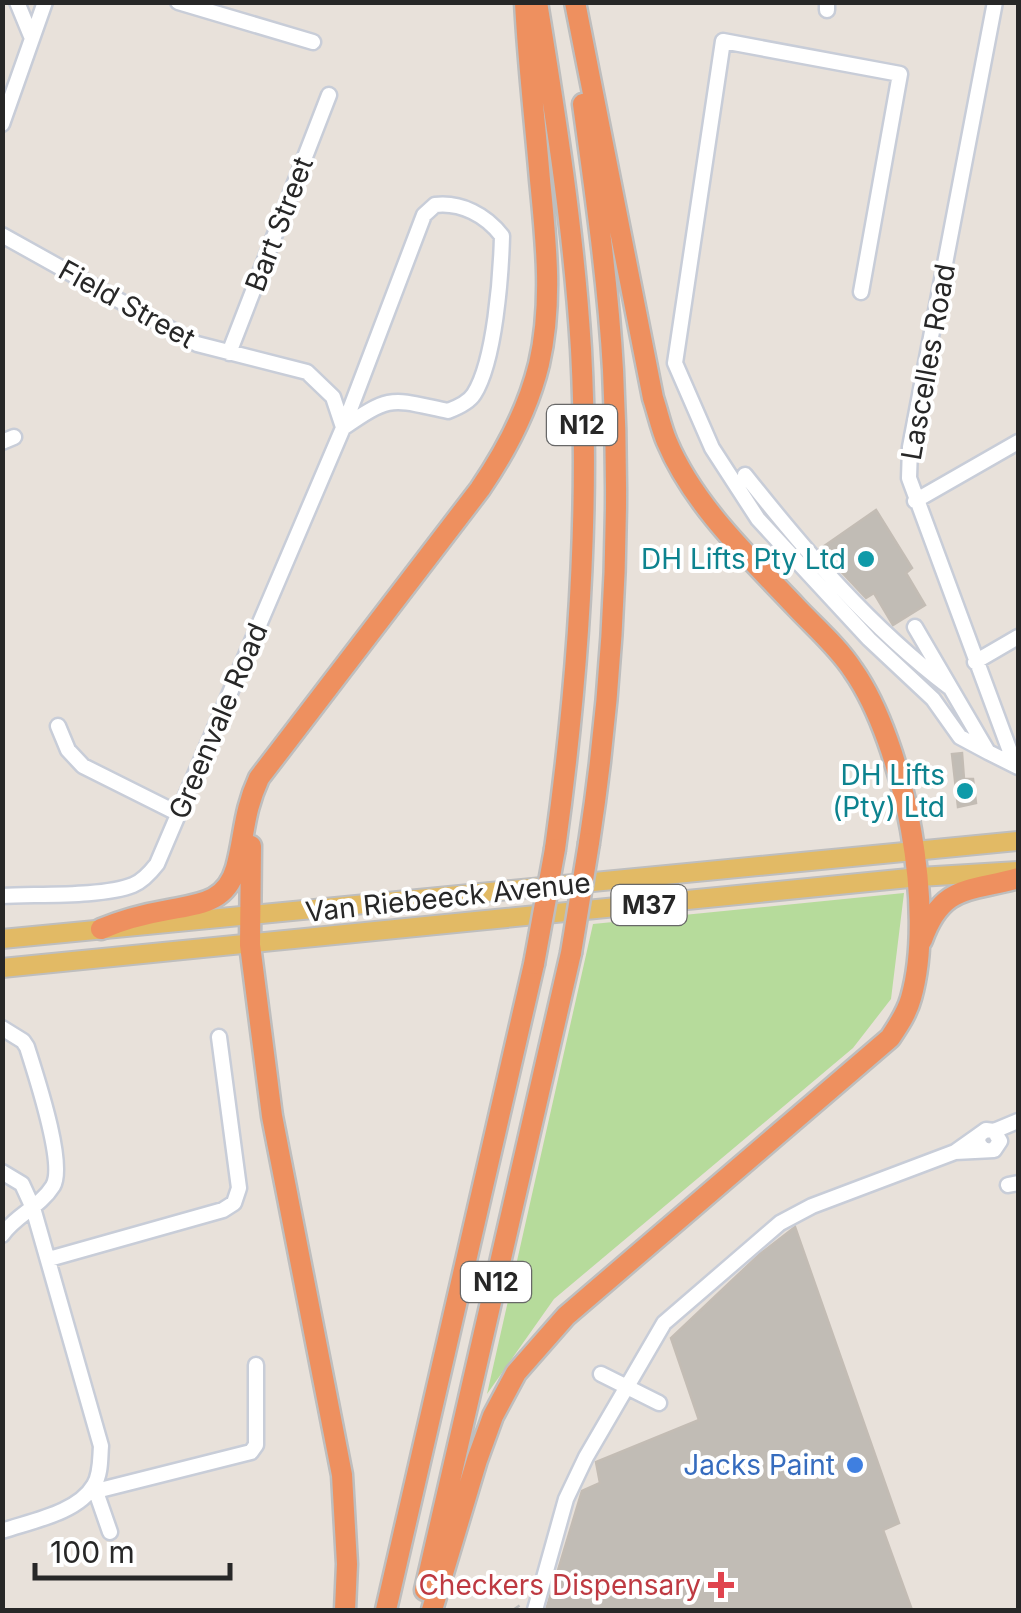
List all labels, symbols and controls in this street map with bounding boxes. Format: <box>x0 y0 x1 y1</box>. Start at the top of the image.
street label: Bart Street <box>238 152 320 296</box>
street label: Field Street <box>53 253 201 355</box>
street label: Lascelles Road <box>894 261 962 463</box>
road number: N12 <box>547 405 617 445</box>
place label: DH Lifts Pty Ltd <box>641 542 846 576</box>
marker: DH Lifts Pty Ltd <box>855 548 877 570</box>
street label: Greenvale Road <box>161 618 275 824</box>
place label: DH Lifts (Pty) Ltd <box>832 758 945 824</box>
marker: DH Lifts (Pty) Ltd <box>954 780 976 802</box>
street label: Van Riebeeck Avenue <box>304 865 592 929</box>
road number: M37 <box>612 885 686 925</box>
road number: N12 <box>461 1262 531 1302</box>
place label: Jacks Paint <box>683 1448 835 1482</box>
marker: Jacks Paint <box>844 1454 866 1476</box>
scale bar <box>35 1518 230 1580</box>
text: 100 m <box>50 1534 135 1570</box>
place label: Checkers Dispensary <box>418 1568 701 1602</box>
marker: Checkers Dispensary <box>710 1574 732 1596</box>

